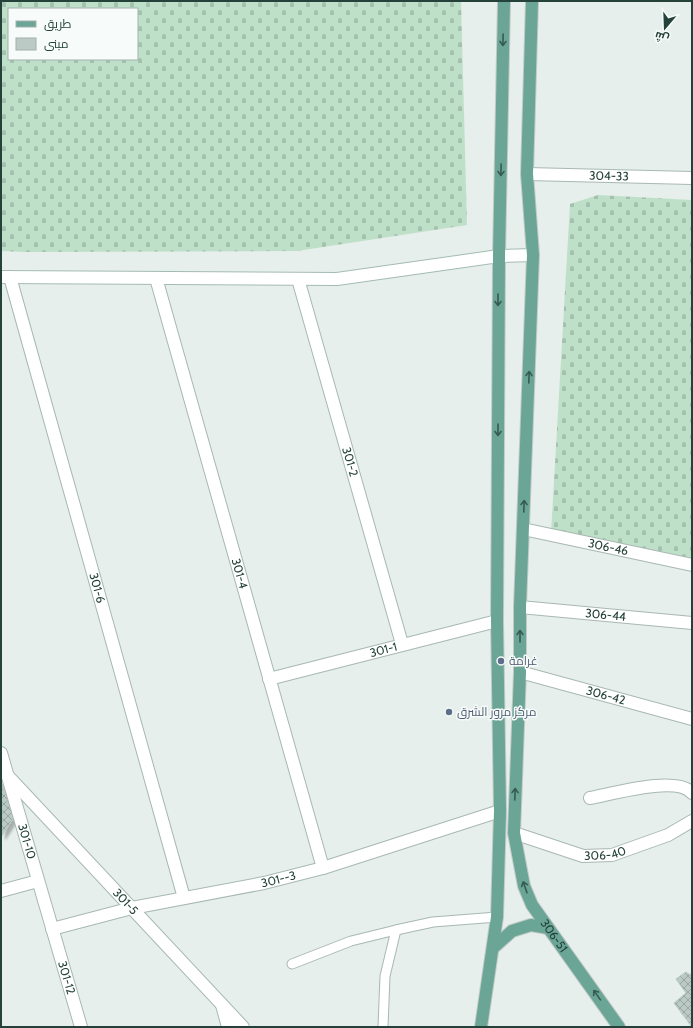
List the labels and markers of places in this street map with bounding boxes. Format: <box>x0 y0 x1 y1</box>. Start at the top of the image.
place label: غرامة <box>509 653 538 668</box>
marker: غرامة <box>496 656 506 666</box>
place label: مرکز مرور الشرق <box>457 704 536 719</box>
marker: مرکز مرور الشرق <box>444 707 454 717</box>

